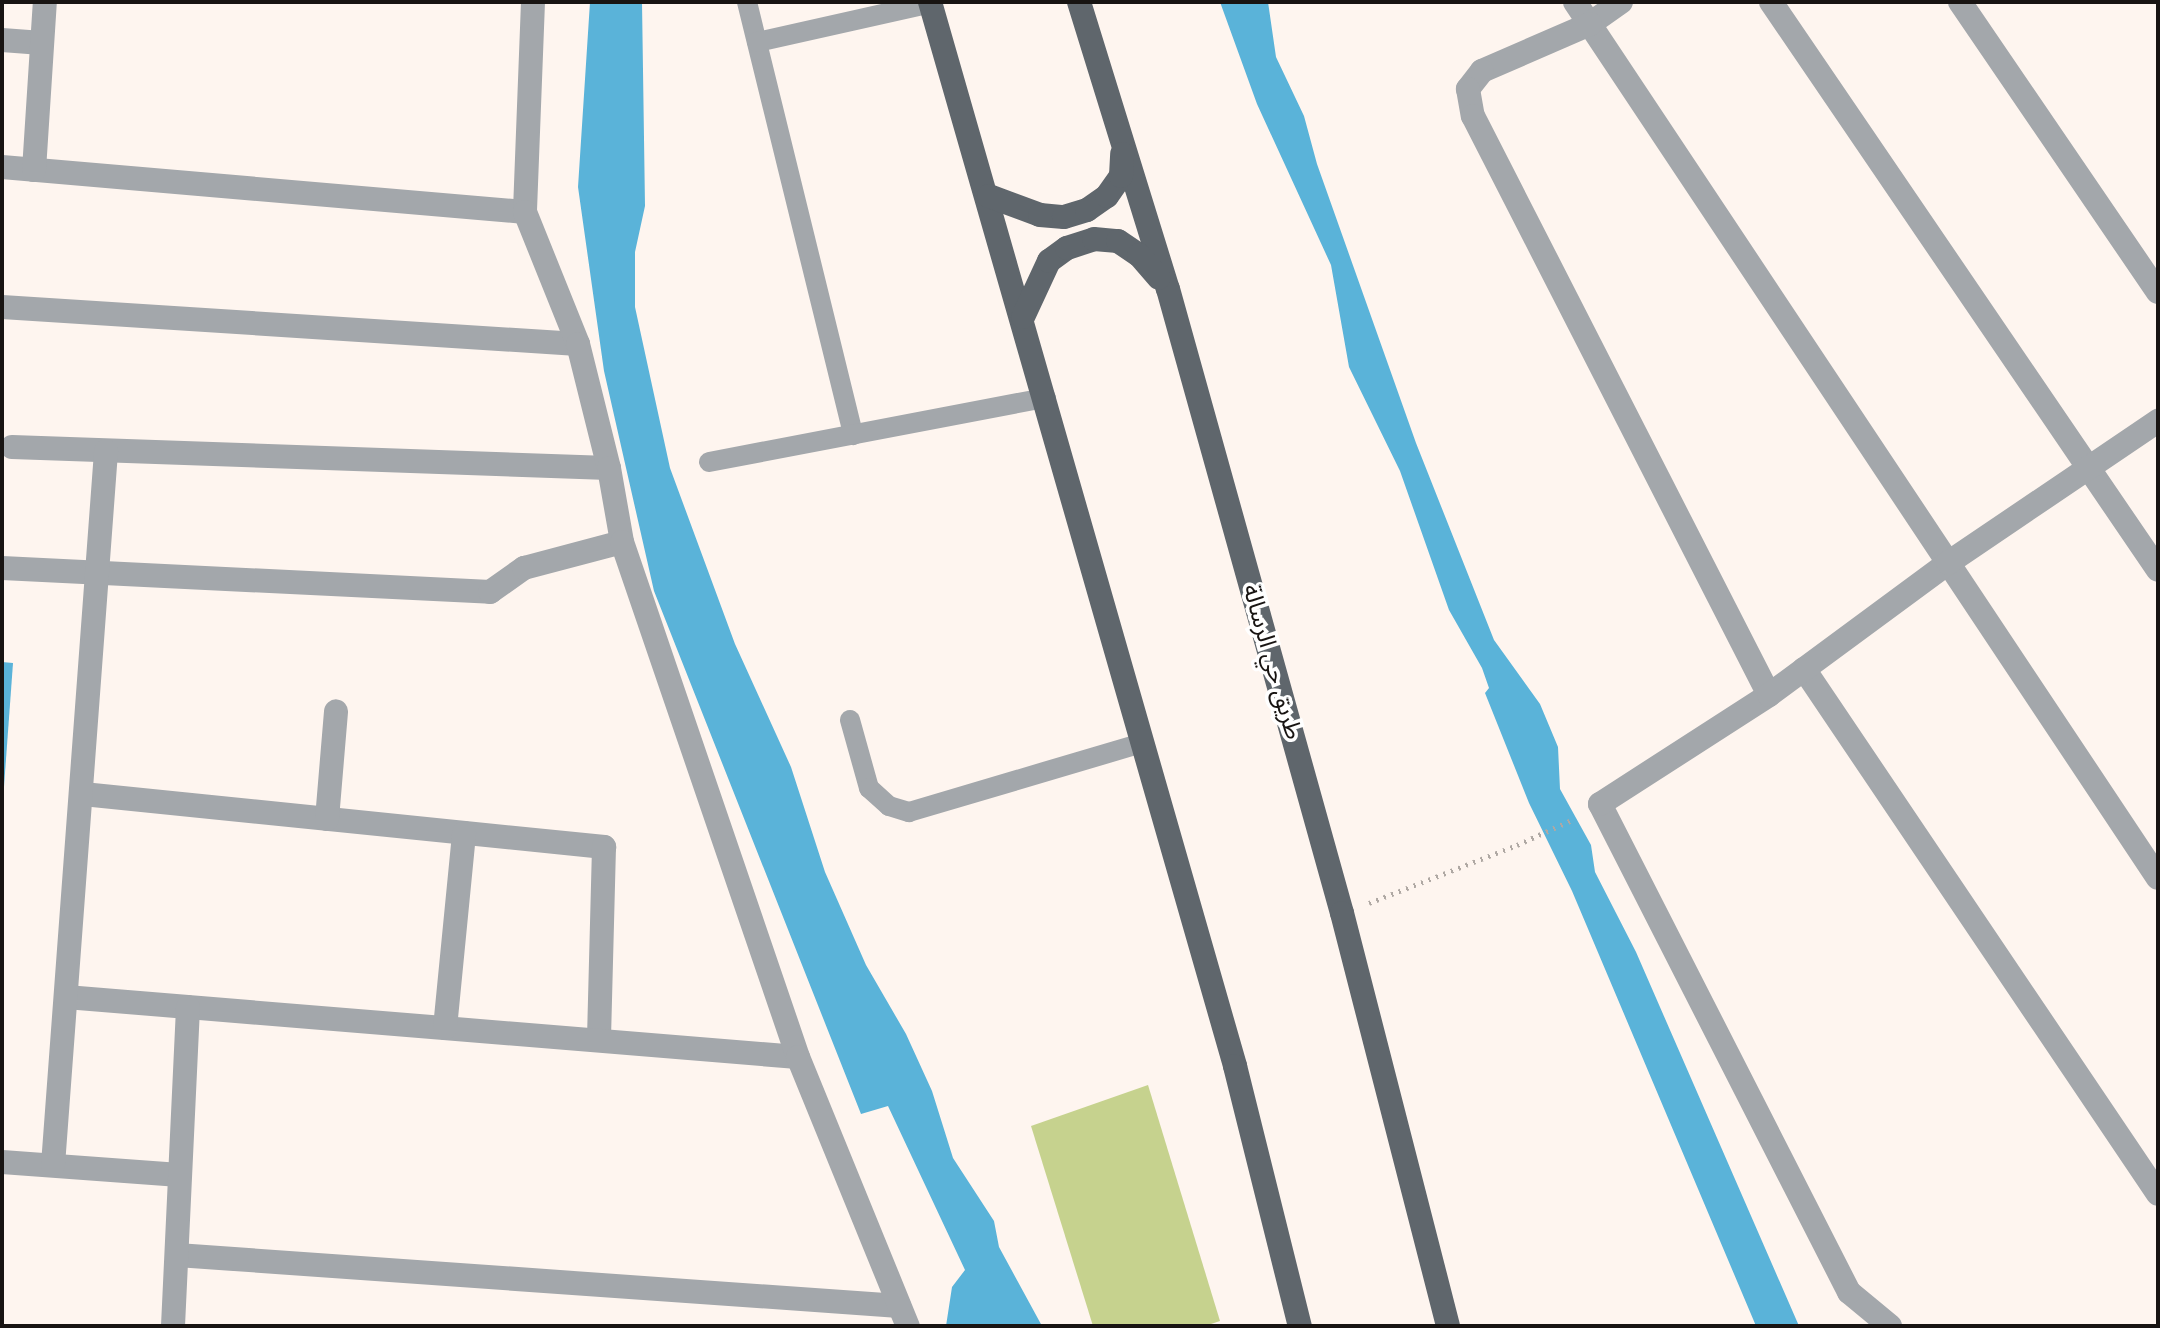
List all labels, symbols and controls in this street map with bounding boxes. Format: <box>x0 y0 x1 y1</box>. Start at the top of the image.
street label: طريق حي الرسالة <box>1236 581 1308 743</box>

